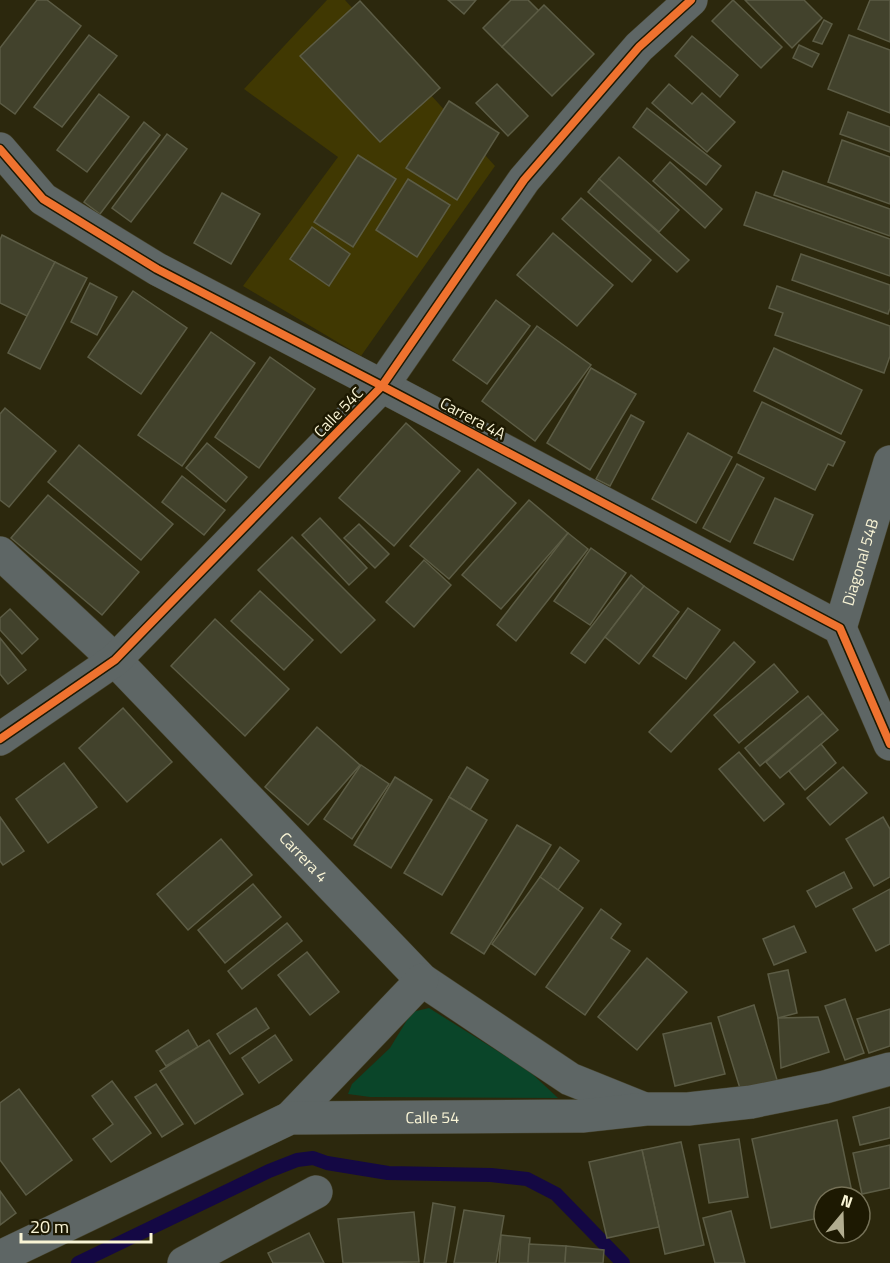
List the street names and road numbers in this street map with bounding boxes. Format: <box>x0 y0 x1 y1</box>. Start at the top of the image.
street label: Calle 54C <box>308 381 368 443</box>
street label: Carrera 4A <box>436 391 511 446</box>
street label: Diagonal 54B <box>835 515 884 609</box>
street label: Carrera 4 <box>274 826 334 888</box>
street label: Calle 54 <box>405 1105 459 1129</box>

